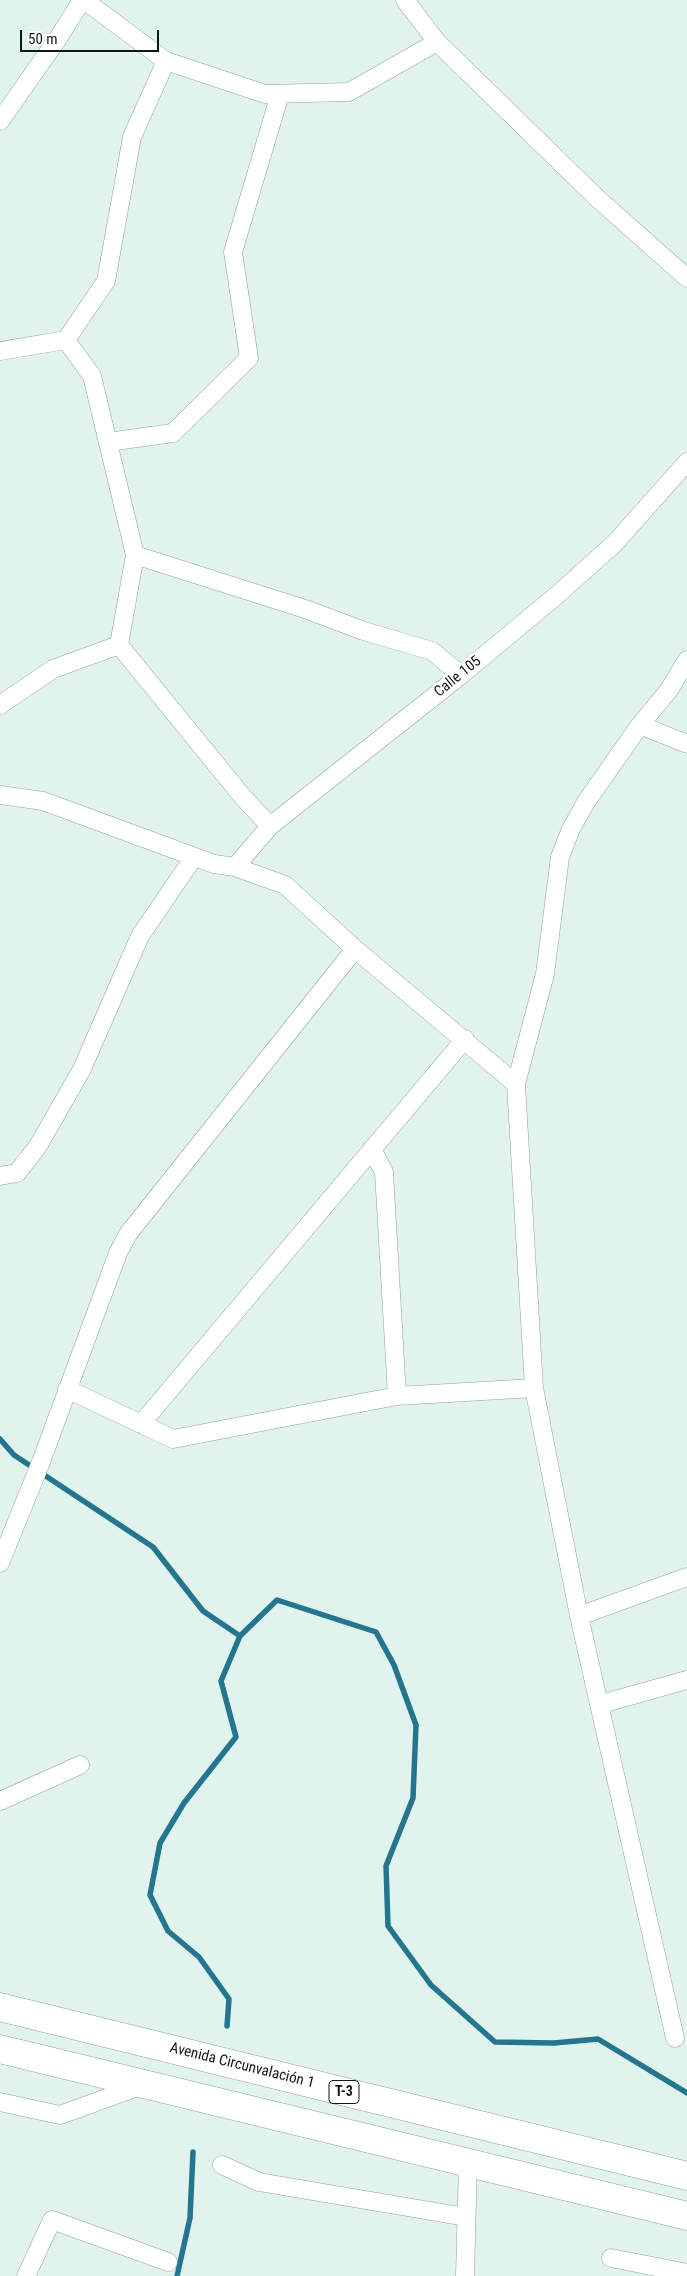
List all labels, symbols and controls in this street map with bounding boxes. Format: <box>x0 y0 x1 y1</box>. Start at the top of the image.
scale bar <box>22 20 161 52</box>
text: 50 m <box>28 30 58 48</box>
street label: Calle 105 <box>431 653 485 701</box>
street label: Avenida Circunvalación 1 <box>168 2039 316 2093</box>
road number: T-3 <box>329 2080 359 2104</box>

